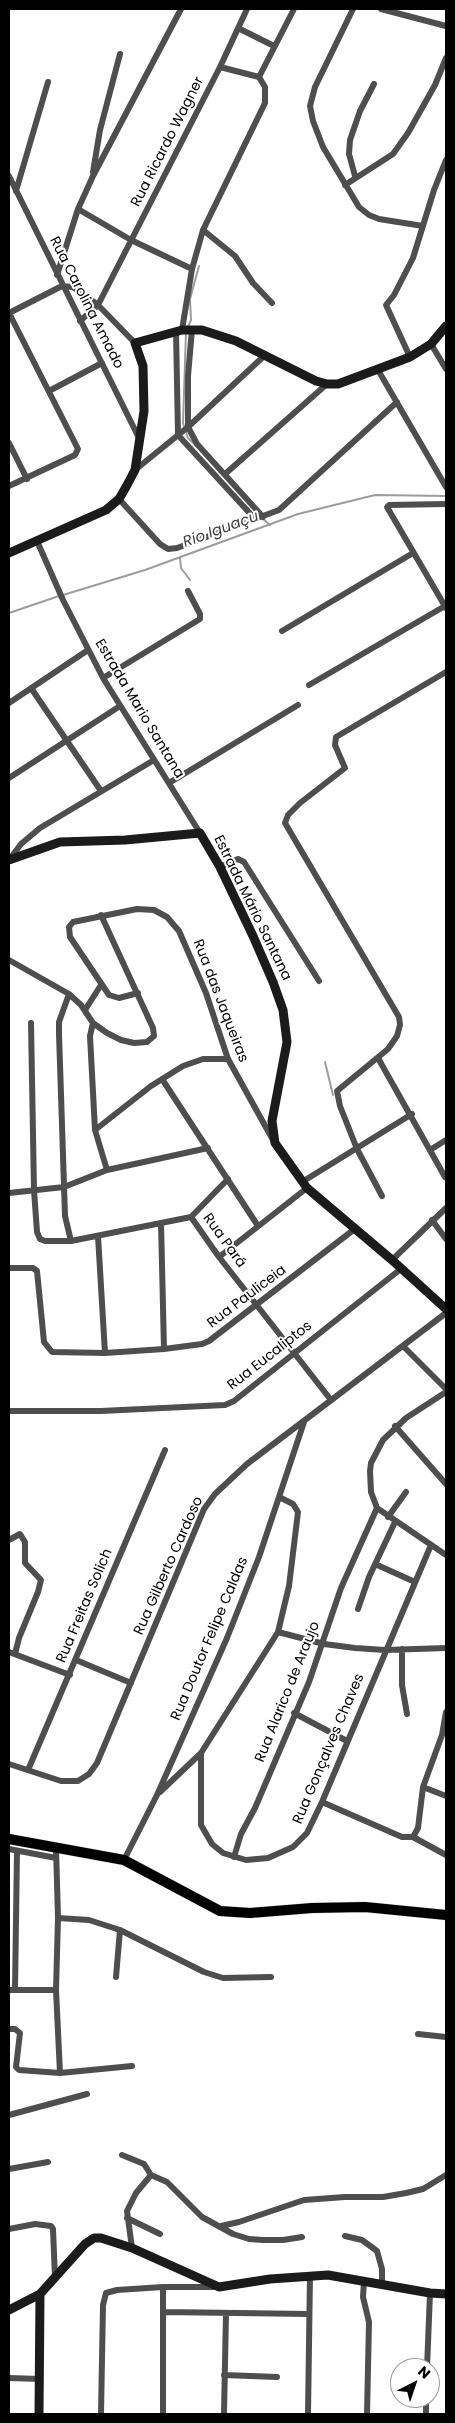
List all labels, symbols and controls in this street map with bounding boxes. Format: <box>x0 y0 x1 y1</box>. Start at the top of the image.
street label: Rua Ricardo Wagner <box>128 74 208 210</box>
street label: Rua Carolina Amado <box>45 234 127 372</box>
water label: Rio Iguaçu <box>181 508 261 552</box>
street label: Estrada Mario Santana <box>91 636 187 782</box>
street label: Estrada Mário Santana <box>210 833 294 983</box>
street label: Rua das Jaqueiras <box>189 937 251 1065</box>
street label: Rua Pará <box>199 1211 249 1271</box>
street label: Rua Pauliceia <box>204 1262 290 1332</box>
street label: Rua Eucaliptos <box>224 1318 316 1394</box>
street label: Rua Gilberto Cardoso <box>131 1494 207 1638</box>
street label: Rua Freitas Solich <box>53 1546 117 1666</box>
street label: Rua Doutor Felipe Caldas <box>168 1555 252 1723</box>
street label: Rua Alarico de Araujo <box>252 1619 324 1765</box>
street label: Rua Gonçalves Chaves <box>290 1671 368 1827</box>
north arrow <box>390 2358 440 2408</box>
text: N <box>414 2361 435 2383</box>

